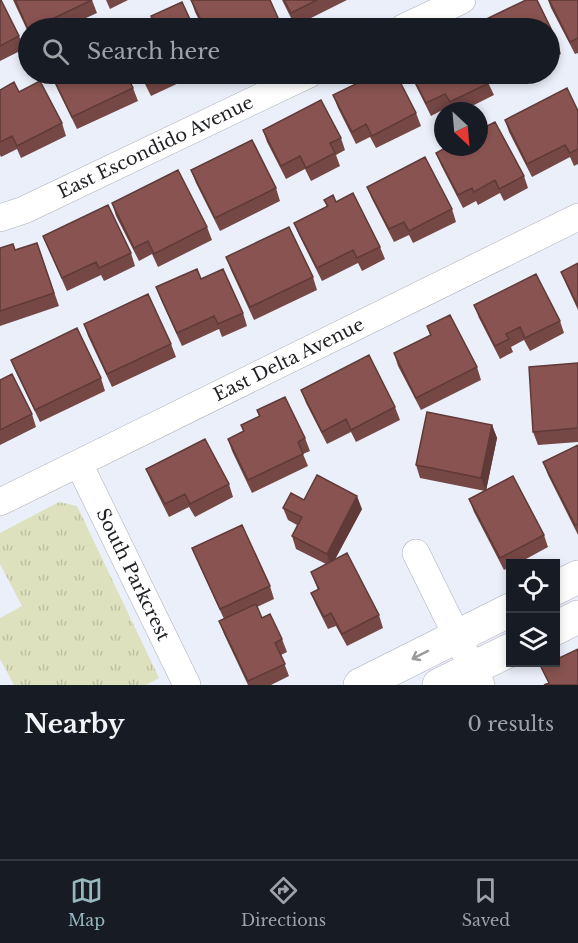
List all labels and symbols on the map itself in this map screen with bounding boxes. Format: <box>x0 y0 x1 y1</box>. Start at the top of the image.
street label: East Escondido Avenue <box>54 91 257 203</box>
north arrow <box>434 102 488 156</box>
street label: East Delta Avenue <box>210 313 368 406</box>
street label: South Parkcrest <box>91 505 175 644</box>
one-way arrow <box>412 649 430 661</box>

